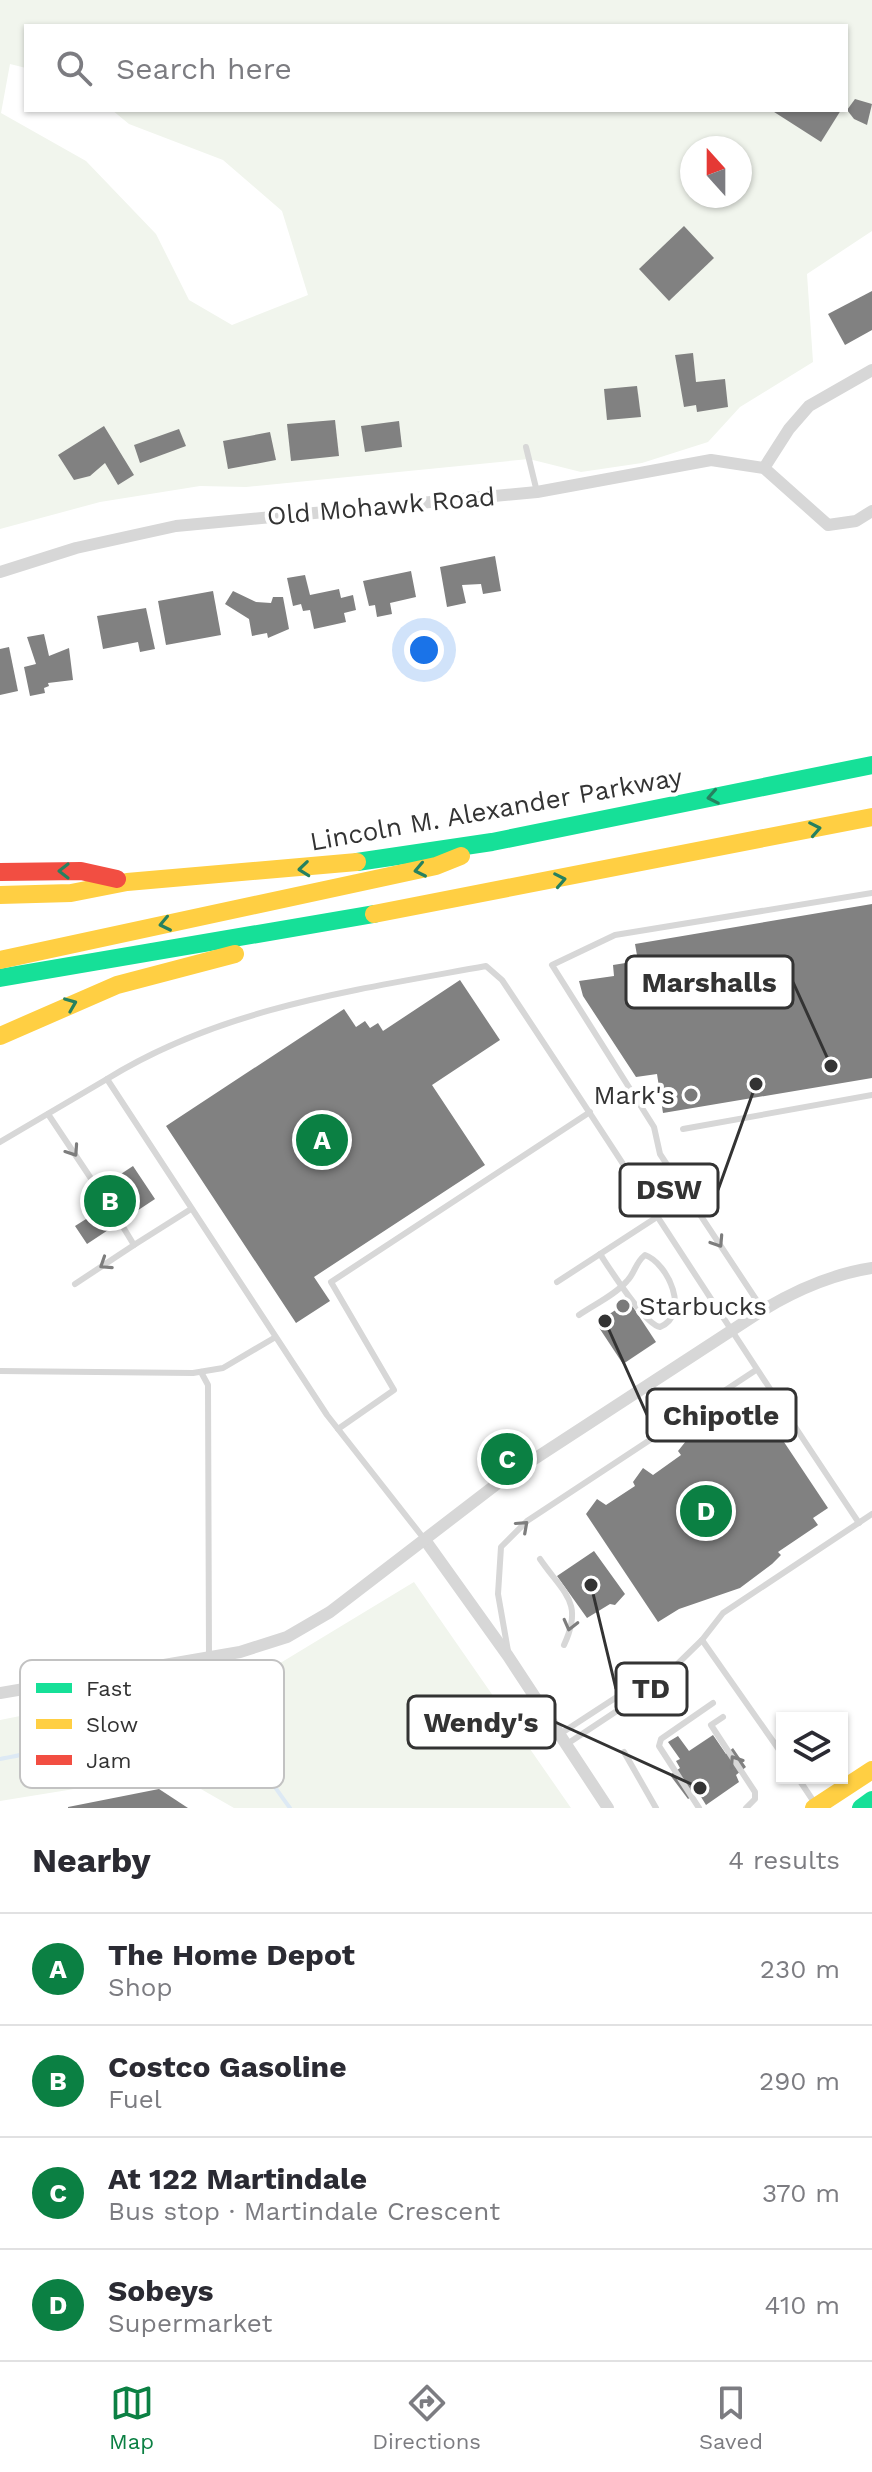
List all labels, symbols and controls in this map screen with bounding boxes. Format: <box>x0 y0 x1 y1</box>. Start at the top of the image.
search box <box>24 24 848 112</box>
icon: search <box>52 46 96 90</box>
text: Search here <box>116 51 292 86</box>
north arrow <box>680 136 752 208</box>
street label: Old Mohawk Road <box>266 481 496 531</box>
your location <box>404 630 444 670</box>
street label: Lincoln M. Alexander Parkway <box>307 761 685 857</box>
one-way arrow <box>706 788 720 805</box>
one-way arrow <box>808 821 821 838</box>
one-way arrow <box>297 860 310 877</box>
one-way arrow <box>413 861 427 878</box>
one-way arrow <box>57 862 70 880</box>
one-way arrow <box>553 872 566 889</box>
one-way arrow <box>159 915 173 932</box>
callout: Marshalls <box>626 956 793 1008</box>
text: Marshalls <box>641 966 777 999</box>
one-way arrow <box>63 997 77 1014</box>
place label: Mark's <box>593 1080 675 1110</box>
marker: Mark's <box>682 1086 700 1104</box>
pin: A <box>296 1110 348 1170</box>
one-way arrow <box>63 1143 78 1157</box>
callout: DSW <box>620 1164 718 1216</box>
pin: B <box>84 1171 136 1231</box>
text: DSW <box>636 1173 702 1206</box>
one-way arrow <box>709 1233 724 1248</box>
one-way arrow <box>99 1255 113 1270</box>
place label: Starbucks <box>639 1291 767 1321</box>
marker: Starbucks <box>614 1297 632 1315</box>
callout: Chipotle <box>647 1389 796 1441</box>
text: Chipotle <box>663 1399 779 1432</box>
pin: C <box>481 1429 533 1489</box>
pin: D <box>680 1481 732 1541</box>
one-way arrow <box>514 1521 528 1535</box>
one-way arrow <box>563 1618 580 1632</box>
legend <box>20 1660 284 1788</box>
callout: TD <box>616 1663 687 1715</box>
text: TD <box>632 1672 670 1705</box>
text: Fast <box>86 1676 132 1701</box>
callout: Wendy's <box>408 1696 555 1748</box>
text: Wendy's <box>423 1706 539 1739</box>
text: Slow <box>86 1712 138 1737</box>
map controls <box>776 1712 848 1784</box>
button: layers <box>776 1712 848 1784</box>
text: Jam <box>86 1748 131 1773</box>
one-way arrow <box>730 1755 745 1769</box>
text: Nearby <box>32 1840 151 1880</box>
text: 4 results <box>728 1845 840 1875</box>
text: The Home Depot <box>108 1937 355 1972</box>
text: A <box>49 1954 67 1984</box>
text: 230 m <box>760 1954 840 1984</box>
text: Shop <box>108 1972 173 2002</box>
text: Costco Gasoline <box>108 2049 347 2084</box>
text: B <box>49 2066 67 2096</box>
text: 290 m <box>759 2066 840 2096</box>
text: Fuel <box>108 2084 162 2114</box>
text: At 122 Martindale <box>108 2161 367 2196</box>
text: C <box>49 2178 67 2208</box>
text: 370 m <box>762 2178 840 2208</box>
text: Bus stop · Martindale Crescent <box>108 2196 500 2226</box>
text: Sobeys <box>108 2273 214 2308</box>
text: D <box>49 2290 67 2320</box>
text: 410 m <box>765 2290 840 2320</box>
text: Supermarket <box>108 2308 272 2338</box>
tab: Map <box>109 2381 154 2454</box>
tab: Directions <box>372 2381 481 2454</box>
tab: Saved <box>699 2381 763 2454</box>

